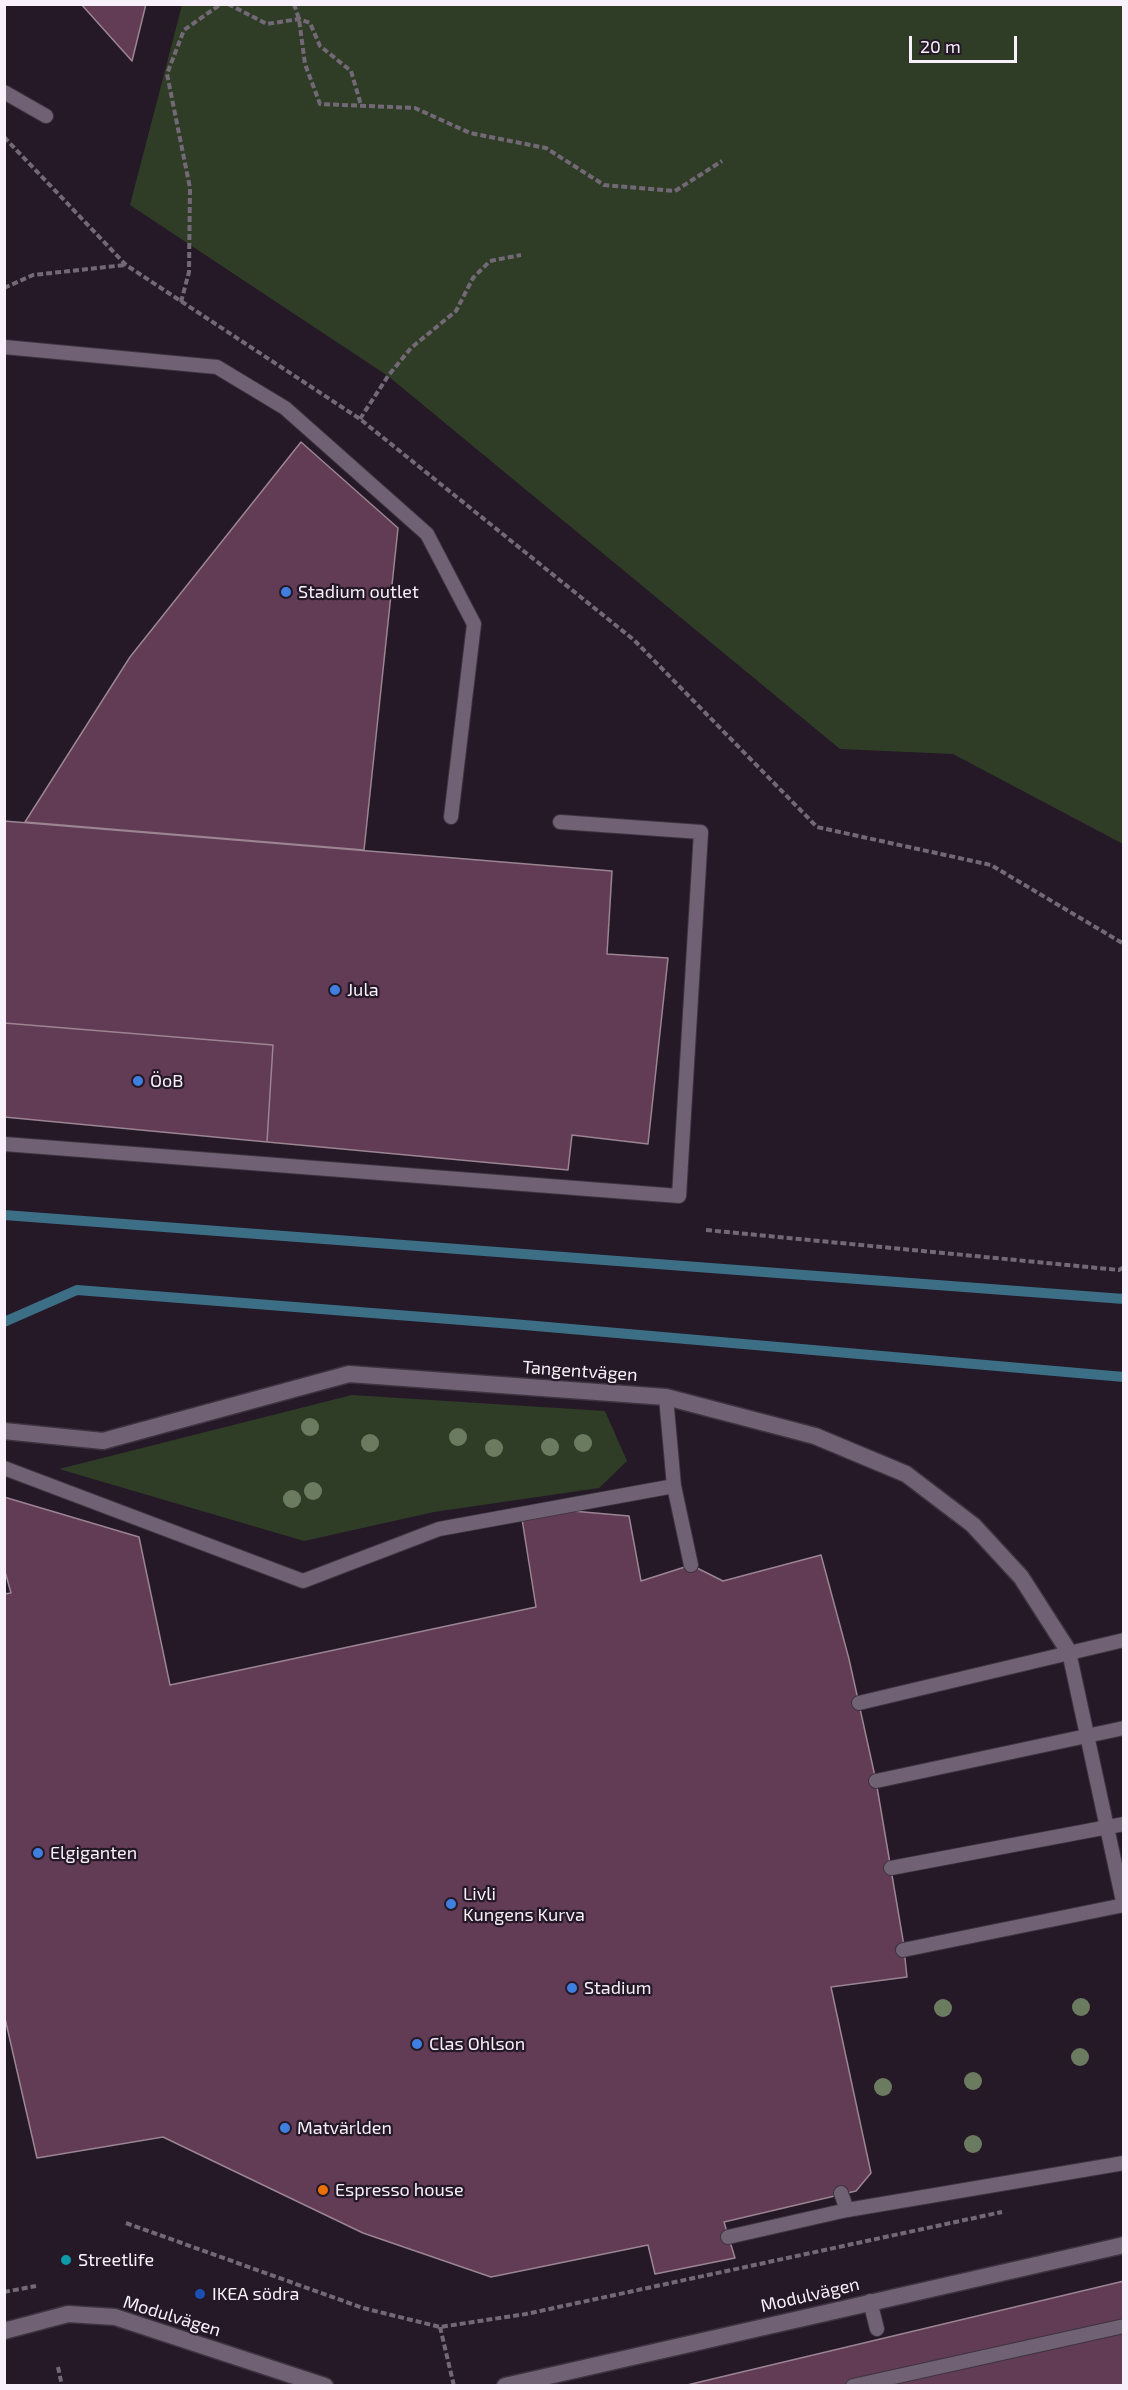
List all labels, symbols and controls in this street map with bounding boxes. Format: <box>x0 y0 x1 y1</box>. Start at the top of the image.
scale bar <box>912 24 1020 62</box>
text: 20 m <box>920 35 961 57</box>
place label: Stadium outlet <box>298 581 419 603</box>
marker: Stadium outlet <box>279 585 293 599</box>
place label: Jula <box>347 979 379 1001</box>
marker: Jula <box>328 983 342 997</box>
place label: ÖoB <box>150 1070 183 1092</box>
marker: ÖoB <box>131 1074 145 1088</box>
street label: Tangentvägen <box>522 1356 638 1386</box>
place label: Elgiganten <box>50 1842 137 1864</box>
marker: Elgiganten <box>31 1846 45 1860</box>
place label: Livli Kungens Kurva <box>463 1883 585 1926</box>
marker: Livli Kungens Kurva <box>444 1897 458 1911</box>
place label: Stadium <box>584 1977 652 1999</box>
marker: Stadium <box>565 1981 579 1995</box>
place label: Clas Ohlson <box>429 2033 525 2055</box>
marker: Clas Ohlson <box>410 2037 424 2051</box>
place label: Matvärlden <box>297 2117 392 2139</box>
marker: Matvärlden <box>278 2121 292 2135</box>
place label: Espresso house <box>335 2179 464 2201</box>
marker: Espresso house <box>316 2183 330 2197</box>
place label: Streetlife <box>78 2249 154 2271</box>
marker: Streetlife <box>59 2253 73 2267</box>
street label: Modulvägen <box>758 2273 862 2317</box>
place label: IKEA södra <box>212 2283 299 2305</box>
marker: IKEA södra <box>193 2287 207 2301</box>
street label: Modulvägen <box>121 2291 223 2341</box>

